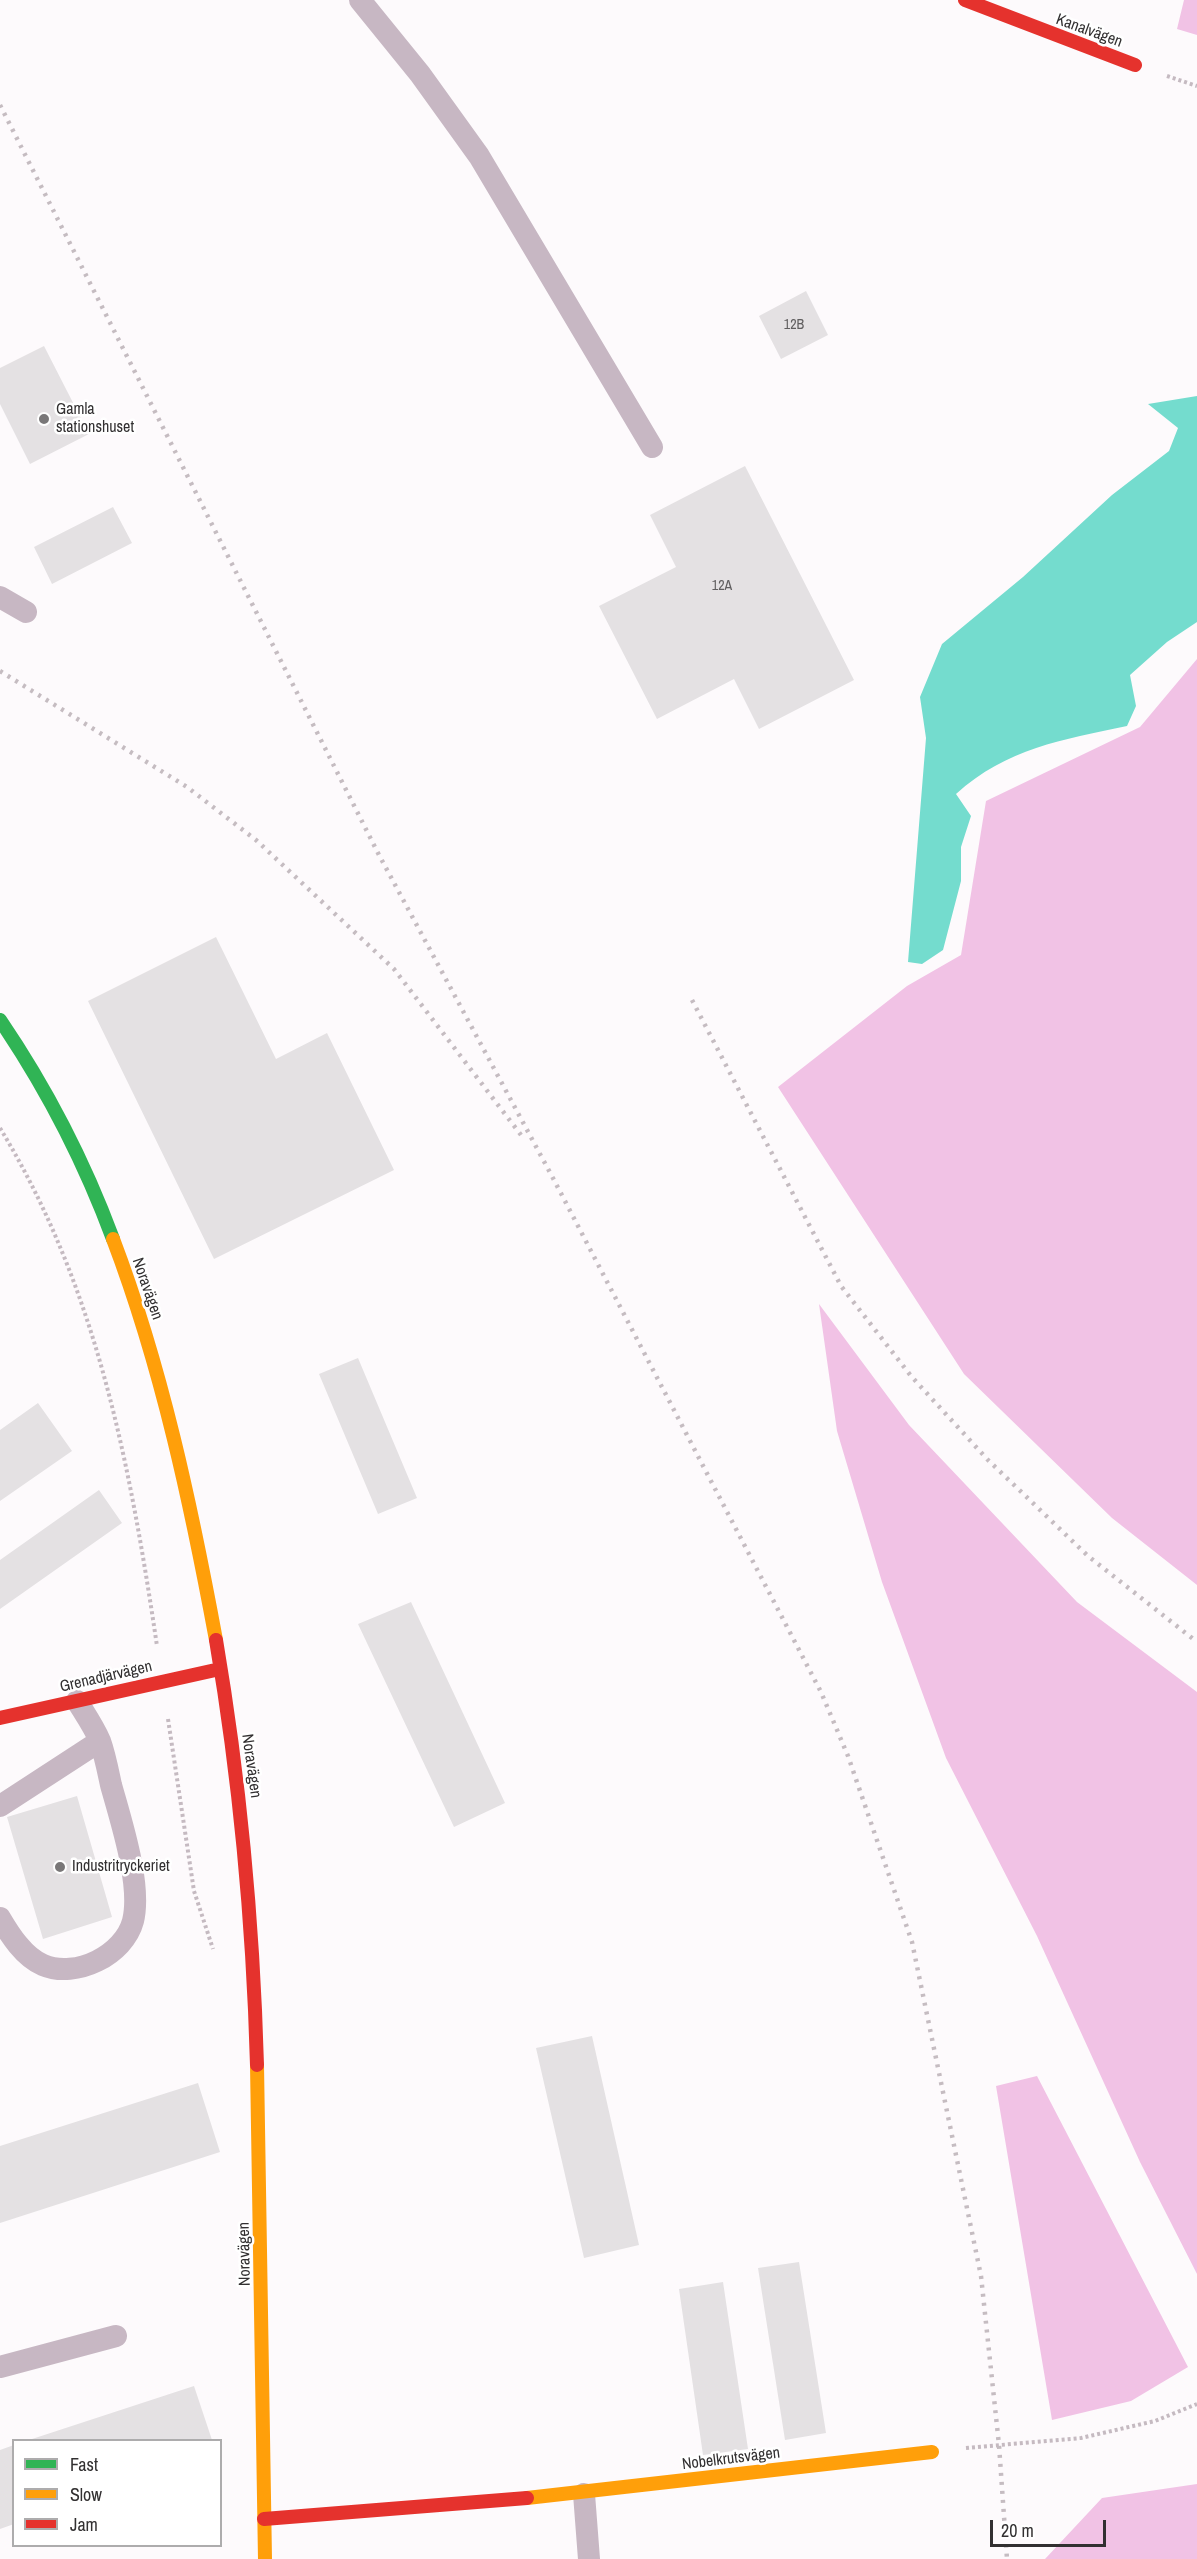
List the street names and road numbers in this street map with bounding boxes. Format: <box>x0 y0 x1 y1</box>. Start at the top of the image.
street label: Kanalvägen <box>1053 10 1125 52</box>
street label: Noravägen <box>127 1256 167 1322</box>
street label: Grenadjärvägen <box>58 1657 154 1697</box>
street label: Noravägen <box>237 1733 265 1799</box>
street label: Noravägen <box>235 2222 255 2286</box>
street label: Nobelkrutsvägen <box>681 2443 781 2475</box>

